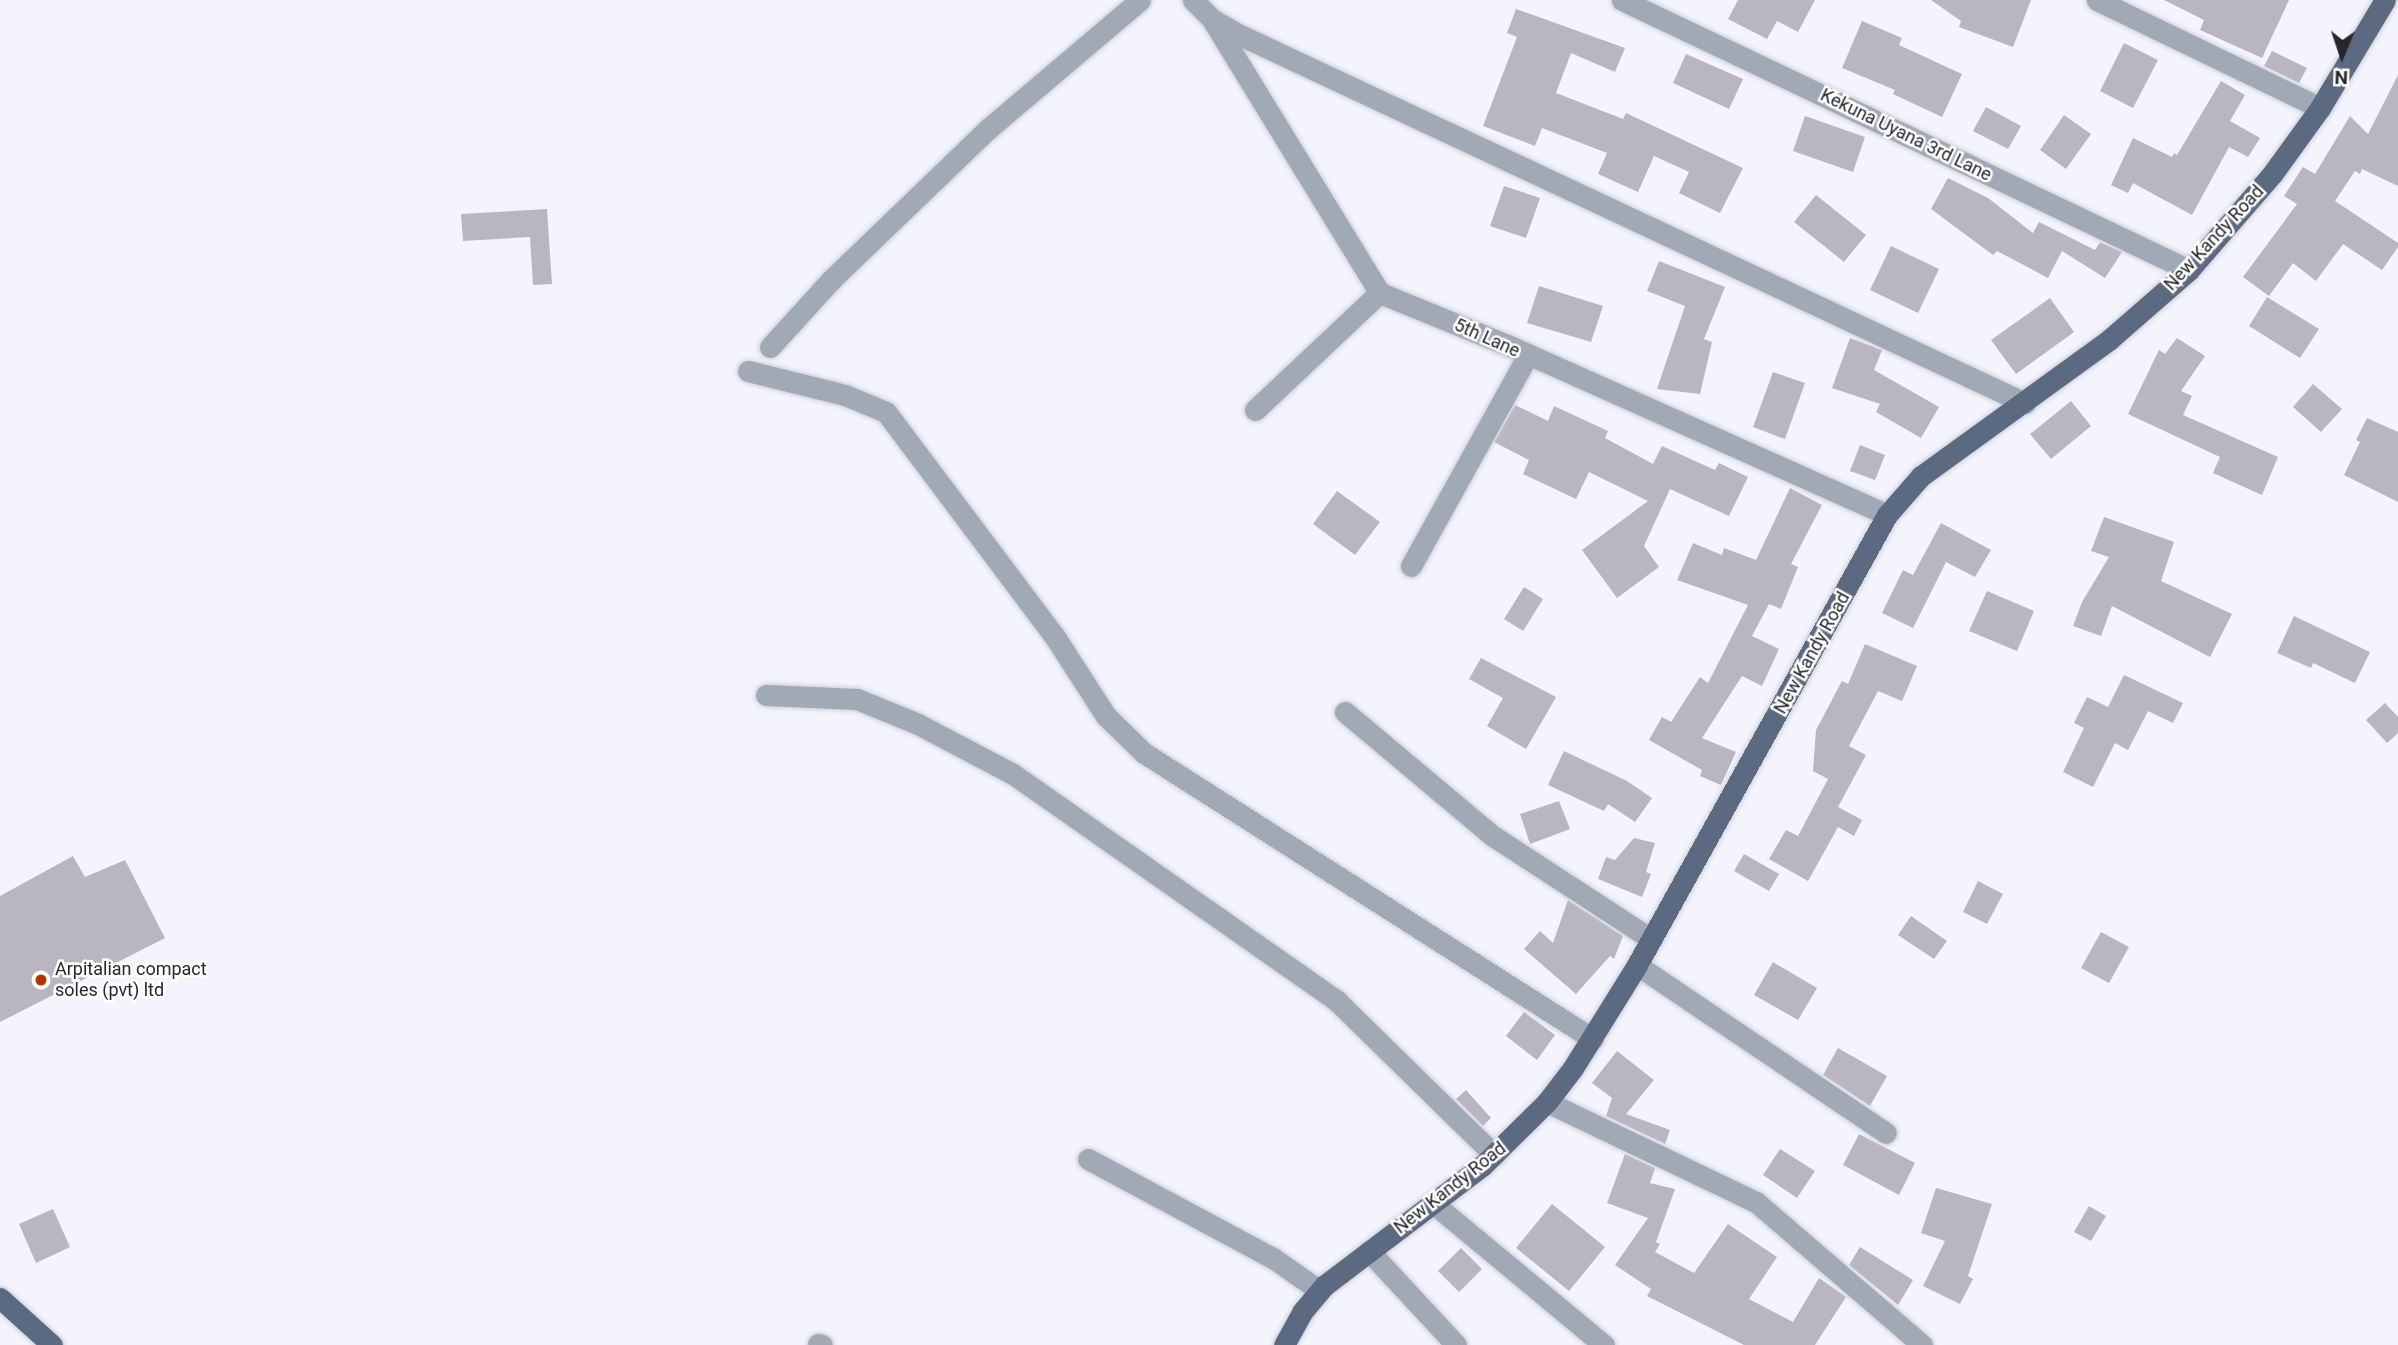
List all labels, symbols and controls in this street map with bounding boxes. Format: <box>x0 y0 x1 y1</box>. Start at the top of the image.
north arrow <box>2307 21 2377 91</box>
text: N <box>2334 66 2348 89</box>
street label: Kekuna Uyana 3rd Lane <box>1817 84 1995 186</box>
street label: New Kandy Road <box>2160 181 2268 295</box>
street label: 5th Lane <box>1451 314 1523 362</box>
street label: New Kandy Road <box>1770 588 1854 718</box>
place label: Arpitalian compact soles (pvt) ltd <box>55 959 207 1002</box>
marker: Arpitalian compact soles (pvt) ltd <box>33 972 49 988</box>
street label: New Kandy Road <box>1390 1138 1510 1238</box>

